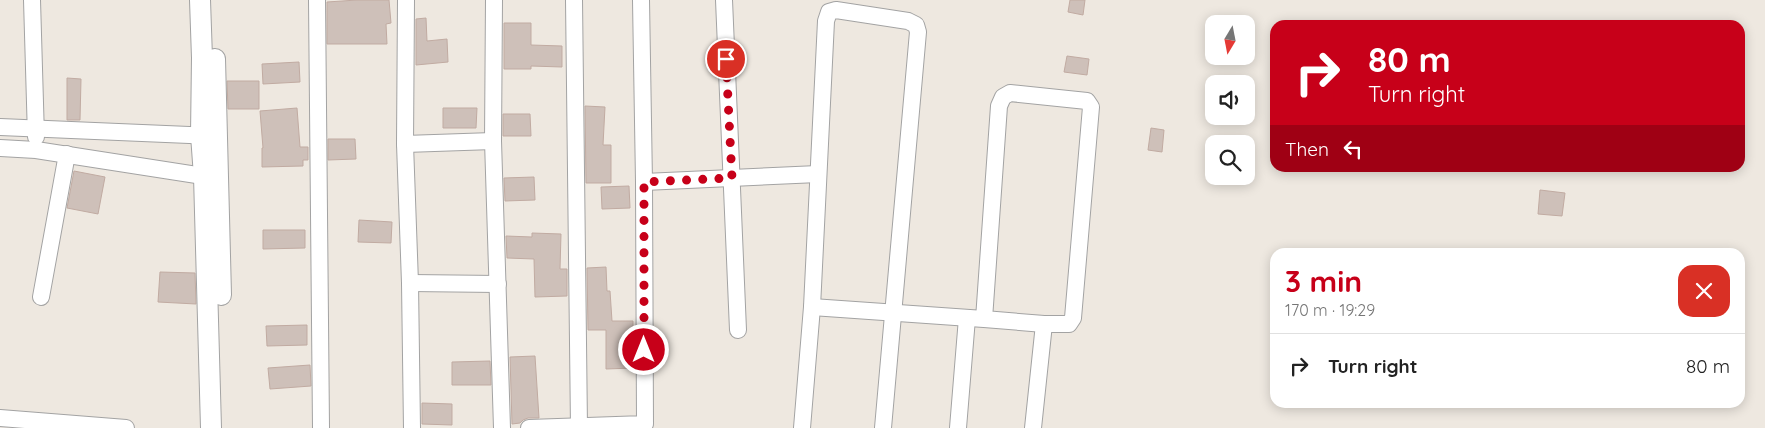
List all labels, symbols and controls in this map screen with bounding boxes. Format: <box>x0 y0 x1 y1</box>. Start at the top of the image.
north arrow <box>1205 15 1255 65</box>
map controls <box>1205 15 1255 185</box>
text: 80 m <box>1368 37 1451 81</box>
pin <box>705 38 747 80</box>
icon: right <box>1285 40 1350 105</box>
icon: arrive <box>712 45 740 73</box>
button: sound <box>1205 75 1255 125</box>
text: Turn right <box>1368 80 1465 108</box>
button: search <box>1205 135 1255 185</box>
icon: left <box>1339 135 1367 163</box>
text: Then <box>1285 137 1329 161</box>
text: 3 min <box>1285 262 1362 300</box>
button: close <box>1678 265 1730 317</box>
text: 170 m · 19:29 <box>1285 300 1375 320</box>
position arrow <box>617 323 669 375</box>
icon: right <box>1285 352 1313 380</box>
text: Turn right <box>1328 354 1417 378</box>
text: 80 m <box>1686 354 1730 378</box>

